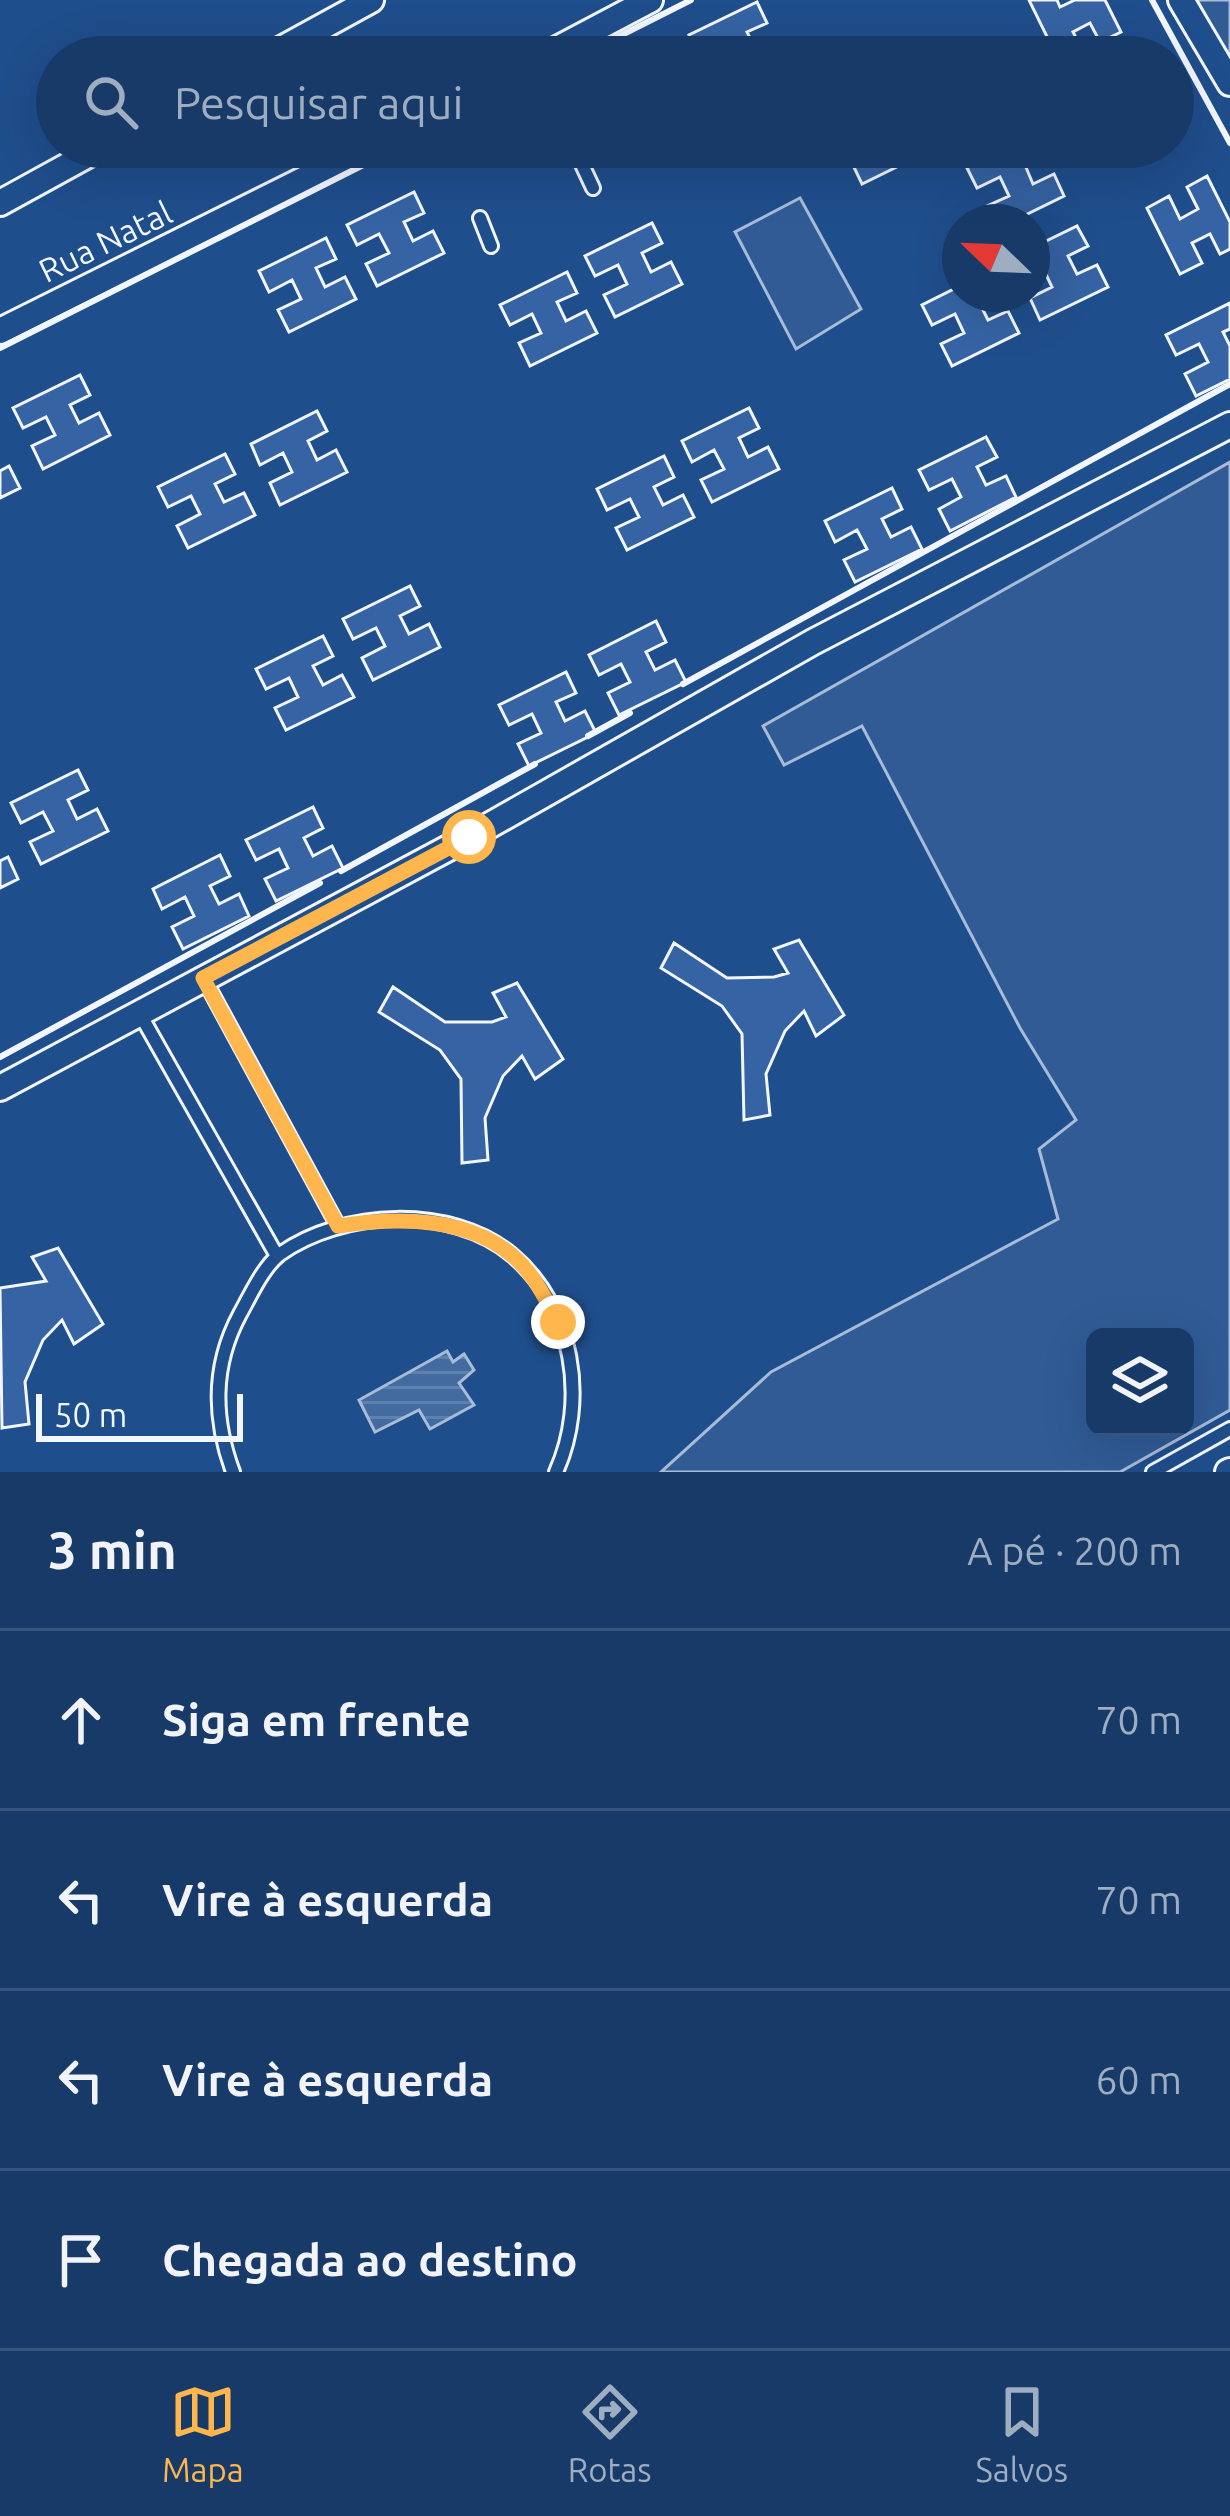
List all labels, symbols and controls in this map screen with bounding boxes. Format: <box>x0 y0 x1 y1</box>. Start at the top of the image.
search box <box>36 36 1194 168</box>
icon: search <box>78 69 144 135</box>
text: Pesquisar aqui <box>174 77 463 128</box>
street label: Rua Natal <box>33 193 177 289</box>
north arrow <box>942 204 1050 312</box>
route start <box>442 810 496 864</box>
route end <box>531 1295 585 1349</box>
map controls <box>1086 1328 1194 1436</box>
button: layers <box>1086 1328 1194 1436</box>
scale bar <box>36 1388 243 1441</box>
text: 50 m <box>54 1396 127 1433</box>
text: 3 min <box>48 1521 177 1579</box>
text: A pé · 200 m <box>967 1529 1182 1572</box>
icon: ahead <box>48 1687 114 1753</box>
text: Siga em frente <box>162 1694 471 1745</box>
text: 70 m <box>1095 1698 1182 1741</box>
icon: left <box>48 1867 114 1933</box>
text: Vire à esquerda <box>162 1874 493 1925</box>
text: 70 m <box>1095 1878 1182 1921</box>
icon: left <box>48 2047 114 2113</box>
text: Vire à esquerda <box>162 2054 493 2105</box>
text: 60 m <box>1095 2058 1182 2101</box>
icon: arrive <box>48 2227 114 2293</box>
text: Chegada ao destino <box>162 2234 578 2285</box>
tab: Mapa <box>162 2379 244 2488</box>
tab: Rotas <box>568 2379 652 2488</box>
tab: Salvos <box>975 2379 1068 2488</box>

